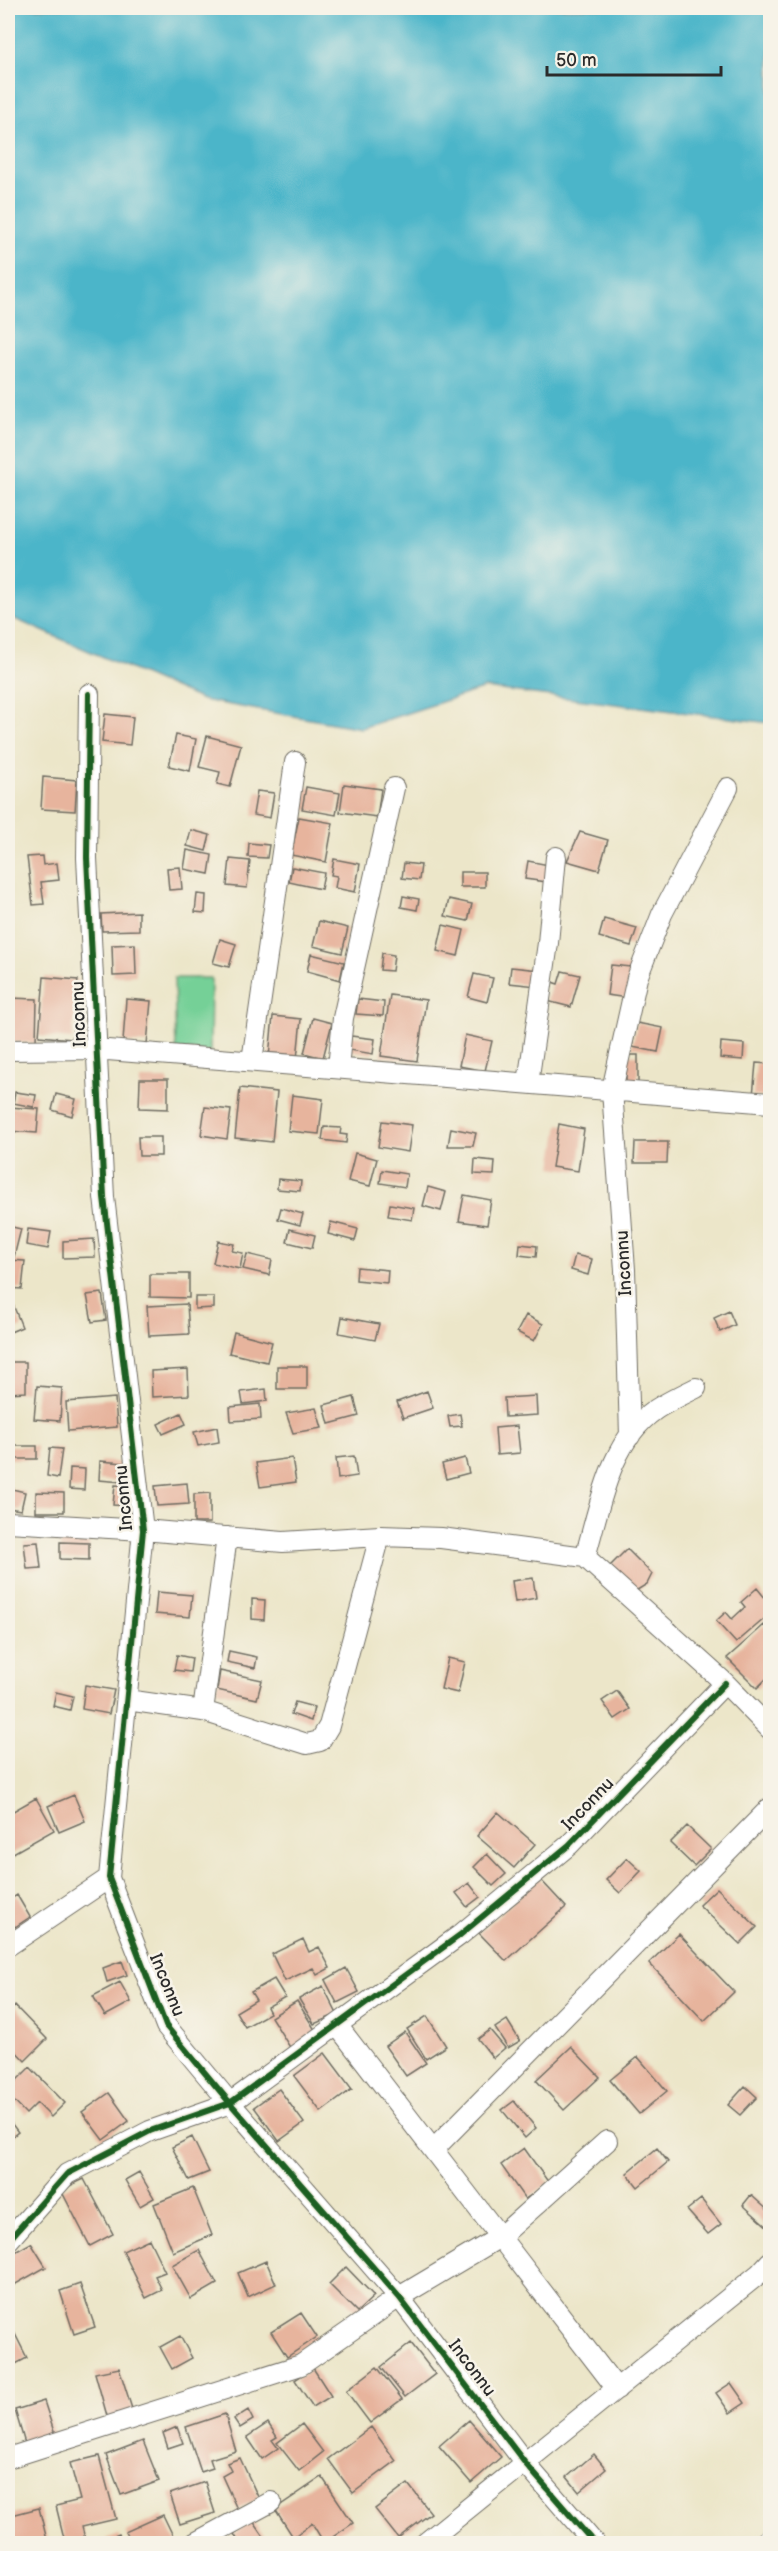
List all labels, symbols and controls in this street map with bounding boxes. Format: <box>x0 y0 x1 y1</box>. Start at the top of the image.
scale bar <box>547 39 721 77</box>
text: 50 m <box>556 50 597 71</box>
street label: Inconnu <box>67 981 91 1047</box>
street label: Inconnu <box>612 1230 636 1296</box>
street label: Inconnu <box>111 1464 137 1532</box>
street label: Inconnu <box>558 1773 618 1835</box>
street label: Inconnu <box>145 1951 189 2019</box>
street label: Inconnu <box>444 2335 500 2401</box>

